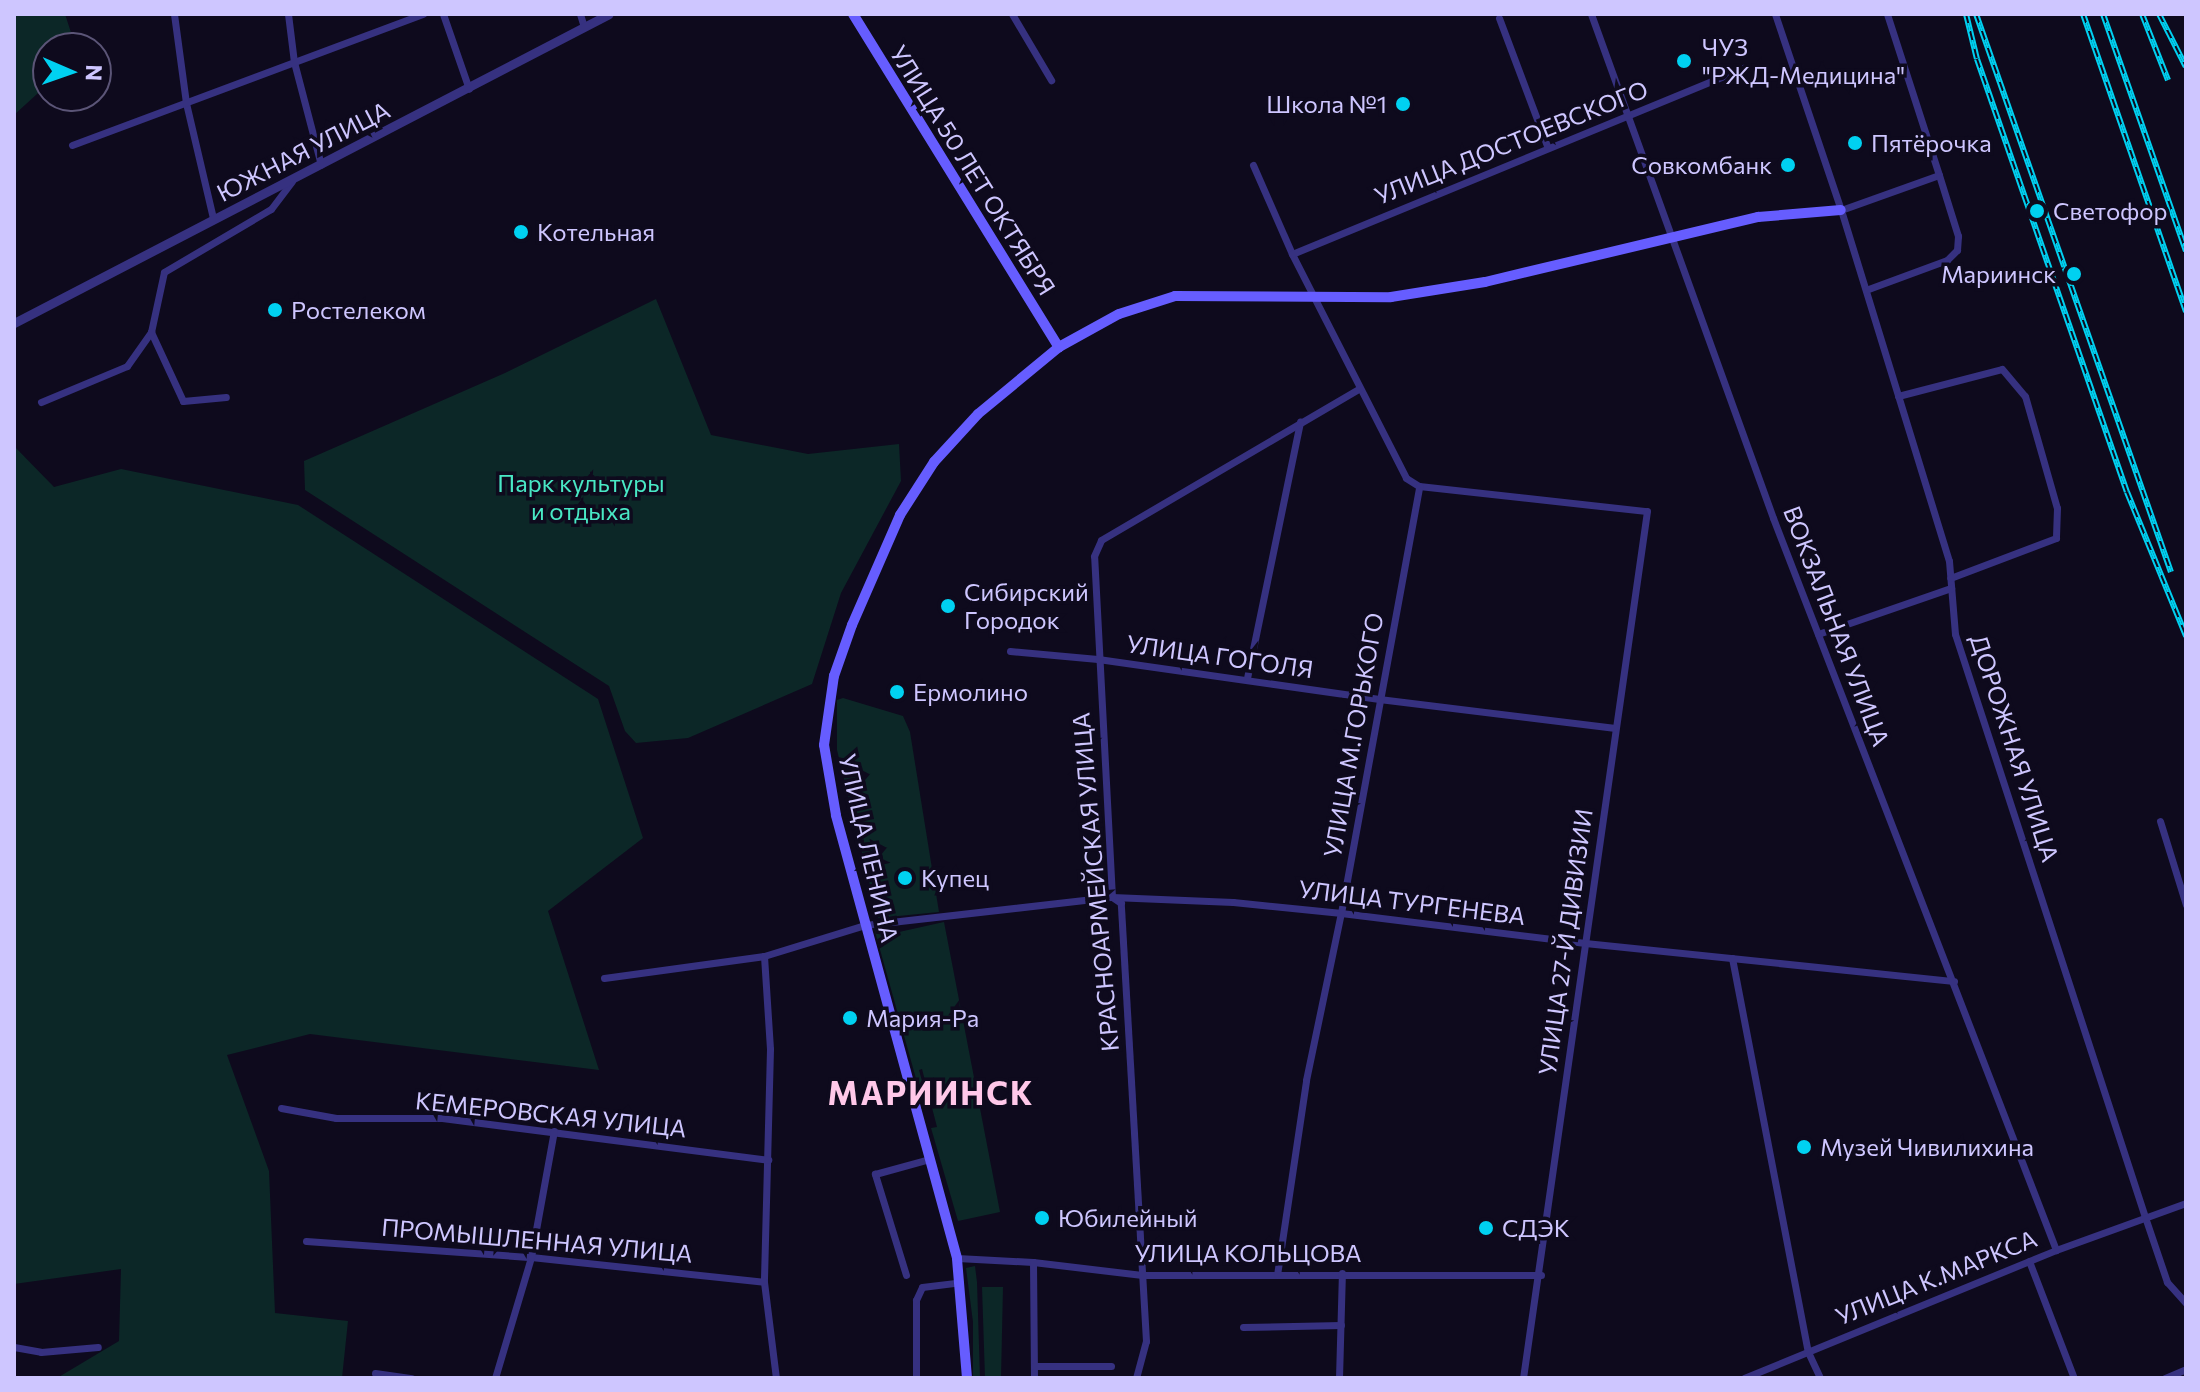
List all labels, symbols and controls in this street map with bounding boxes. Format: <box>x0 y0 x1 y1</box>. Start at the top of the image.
north arrow <box>32 32 112 112</box>
place label: ЧУЗ "РЖД-Медицина" <box>1702 33 1905 89</box>
street label: УЛИЦА 50 ЛЕТ ОКТЯБРЯ <box>884 40 1062 300</box>
marker: ЧУЗ "РЖД-Медицина" <box>1673 50 1695 72</box>
text: N <box>81 64 108 82</box>
street label: УЛИЦА ДОСТОЕВСКОГО <box>1370 74 1652 210</box>
place label: Школа №1 <box>1266 90 1387 118</box>
street label: ЮЖНАЯ УЛИЦА <box>212 95 394 207</box>
marker: Школа №1 <box>1394 95 1412 113</box>
place label: Пятёрочка <box>1871 129 1992 157</box>
marker: Пятёрочка <box>1846 134 1864 152</box>
place label: Совкомбанк <box>1631 151 1772 179</box>
marker: Совкомбанк <box>1779 156 1797 174</box>
place label: Светофор <box>2053 197 2168 225</box>
marker: Светофор <box>2028 202 2046 220</box>
place label: Котельная <box>537 218 655 246</box>
marker: Котельная <box>512 223 530 241</box>
place label: Мариинск <box>1941 260 2056 288</box>
marker: Мариинск <box>2063 263 2085 285</box>
place label: Ростелеком <box>291 296 426 324</box>
marker: Ростелеком <box>266 301 284 319</box>
park label: Парк культуры и отдыха <box>497 469 665 525</box>
street label: ВОКЗАЛЬНАЯ УЛИЦА <box>1778 502 1896 750</box>
place label: Сибирский Городок <box>964 578 1089 634</box>
marker: Сибирский Городок <box>939 597 957 615</box>
street label: УЛИЦА М.ГОРЬКОГО <box>1317 610 1389 860</box>
street label: УЛИЦА ГОГОЛЯ <box>1125 629 1315 683</box>
street label: ДОРОЖНАЯ УЛИЦА <box>1965 631 2065 865</box>
place label: Ермолино <box>913 678 1028 706</box>
marker: Ермолино <box>888 683 906 701</box>
street label: КРАСНОАРМЕЙСКАЯ УЛИЦА <box>1066 711 1124 1053</box>
street label: УЛИЦА ЛЕНИНА <box>833 751 905 945</box>
street label: УЛИЦА 27-Й ДИВИЗИИ <box>1532 807 1598 1077</box>
place label: Купец <box>921 864 989 892</box>
marker: Купец <box>896 869 914 887</box>
street label: УЛИЦА ТУРГЕНЕВА <box>1297 874 1527 930</box>
place label: Мария-Ра <box>866 1004 979 1032</box>
marker: Мария-Ра <box>841 1009 859 1027</box>
district label: МАРИИНСК <box>828 1073 1034 1111</box>
street label: КЕМЕРОВСКАЯ УЛИЦА <box>414 1085 688 1143</box>
place label: Музей Чивилихина <box>1820 1133 2034 1161</box>
marker: Музей Чивилихина <box>1795 1138 1813 1156</box>
place label: Юбилейный <box>1058 1204 1197 1232</box>
marker: Юбилейный <box>1033 1209 1051 1227</box>
street label: ПРОМЫШЛЕННАЯ УЛИЦА <box>380 1212 694 1268</box>
place label: СДЭК <box>1502 1214 1570 1242</box>
marker: СДЭК <box>1477 1219 1495 1237</box>
street label: УЛИЦА К.МАРКСА <box>1831 1224 2041 1330</box>
street label: УЛИЦА КОЛЬЦОВА <box>1134 1239 1362 1267</box>

